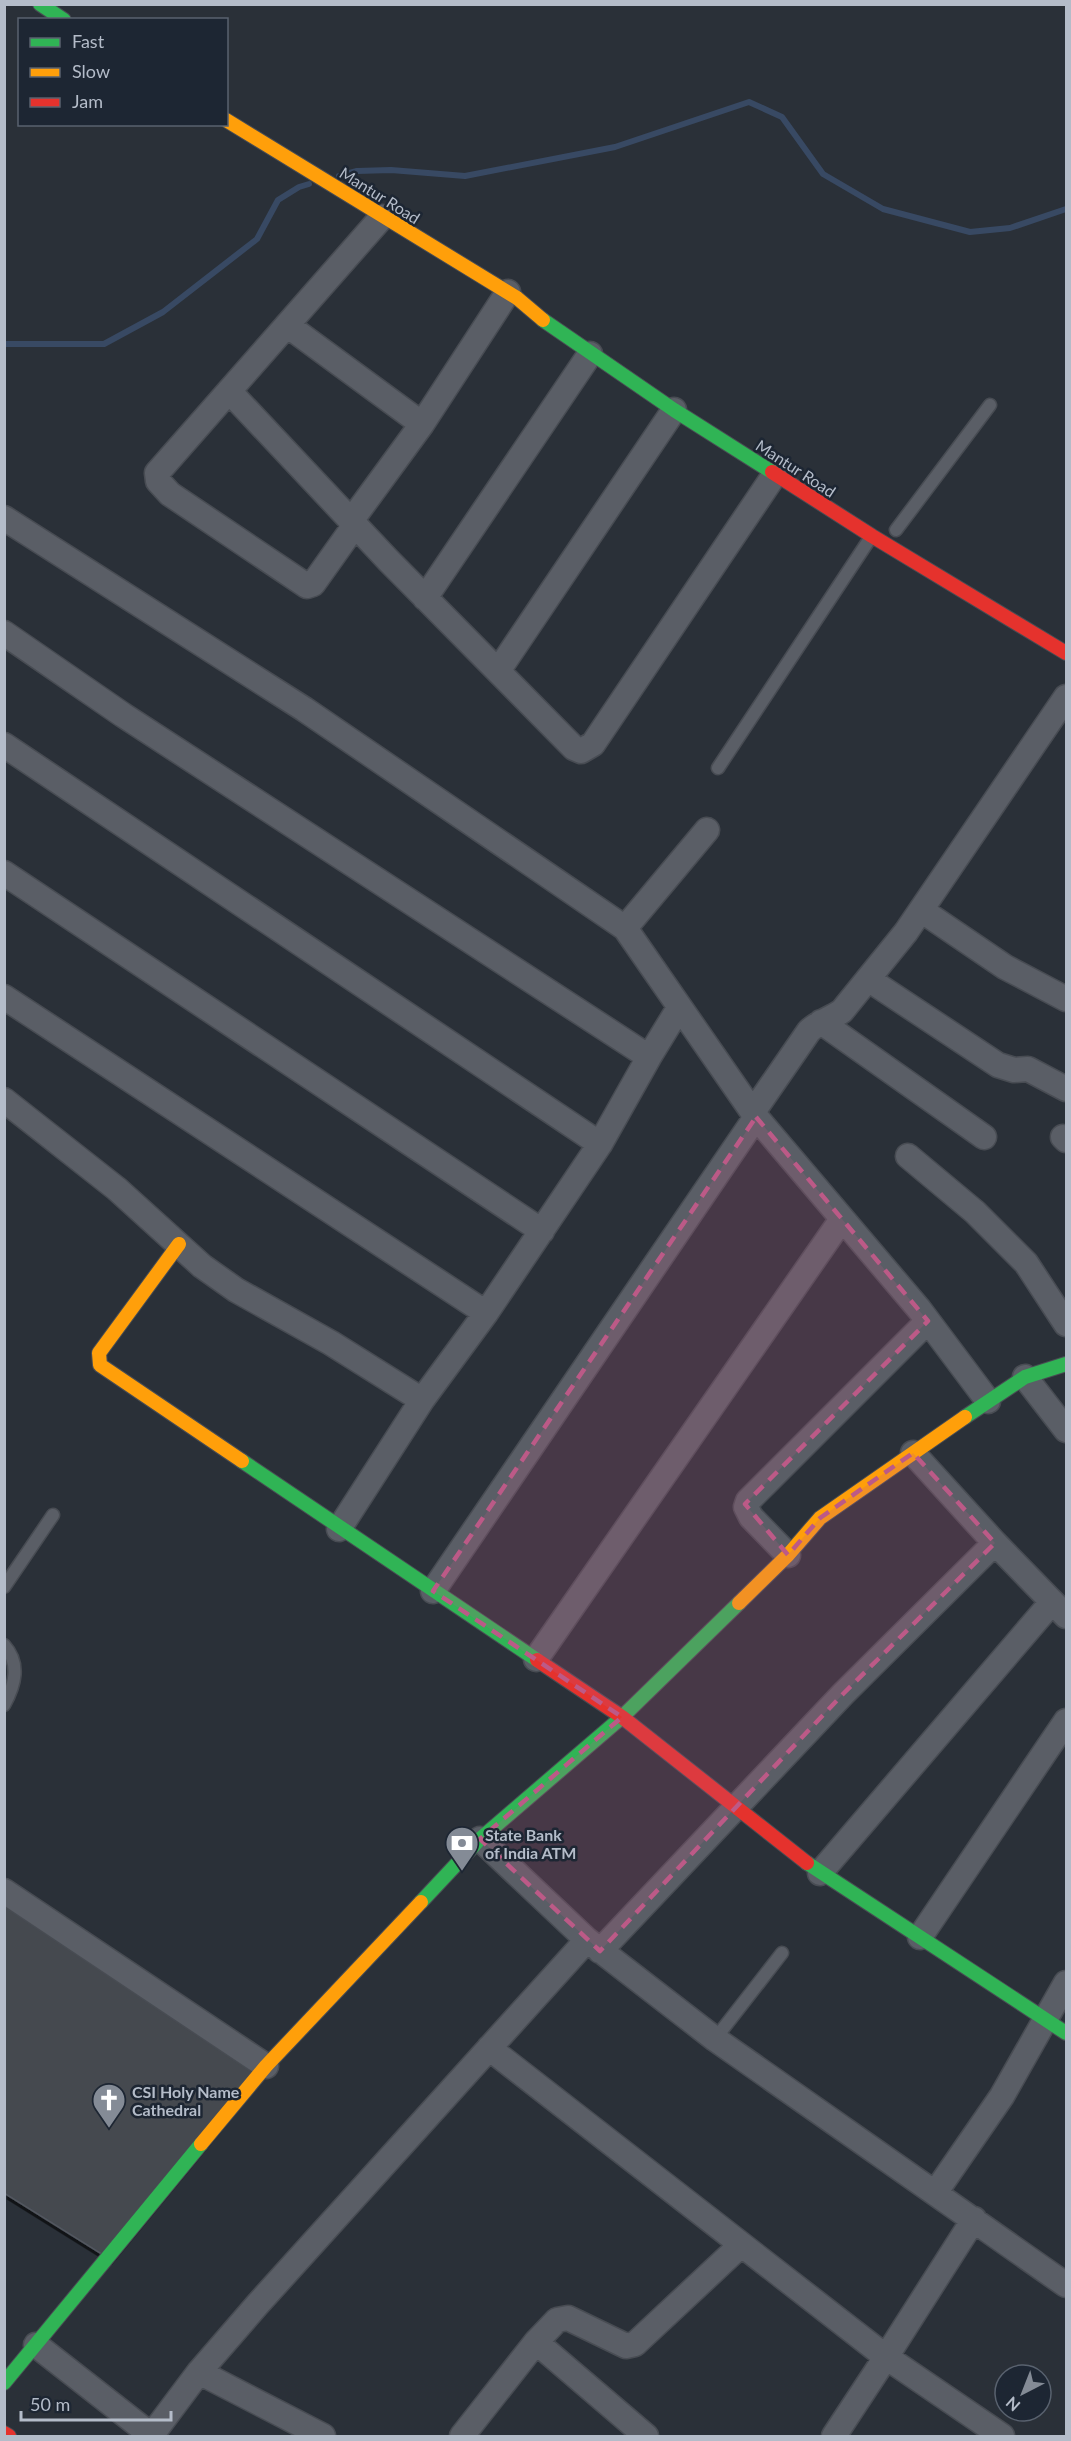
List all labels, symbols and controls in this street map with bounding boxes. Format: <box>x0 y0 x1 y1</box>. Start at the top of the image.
legend <box>18 18 228 126</box>
text: Fast <box>72 30 105 52</box>
text: Slow <box>72 60 110 82</box>
text: Jam <box>72 90 103 112</box>
street label: Mantur Road <box>336 163 424 227</box>
street label: Mantur Road <box>753 435 839 501</box>
bank icon: State Bank of India ATM <box>444 1825 480 1872</box>
place label: State Bank of India ATM <box>485 1825 576 1862</box>
church icon: CSI Holy Name Cathedral <box>91 2082 127 2129</box>
place label: CSI Holy Name Cathedral <box>132 2082 240 2119</box>
north arrow <box>993 2363 1053 2423</box>
scale bar <box>21 2384 171 2422</box>
text: 50 m <box>30 2393 70 2415</box>
text: N <box>1002 2393 1024 2416</box>

